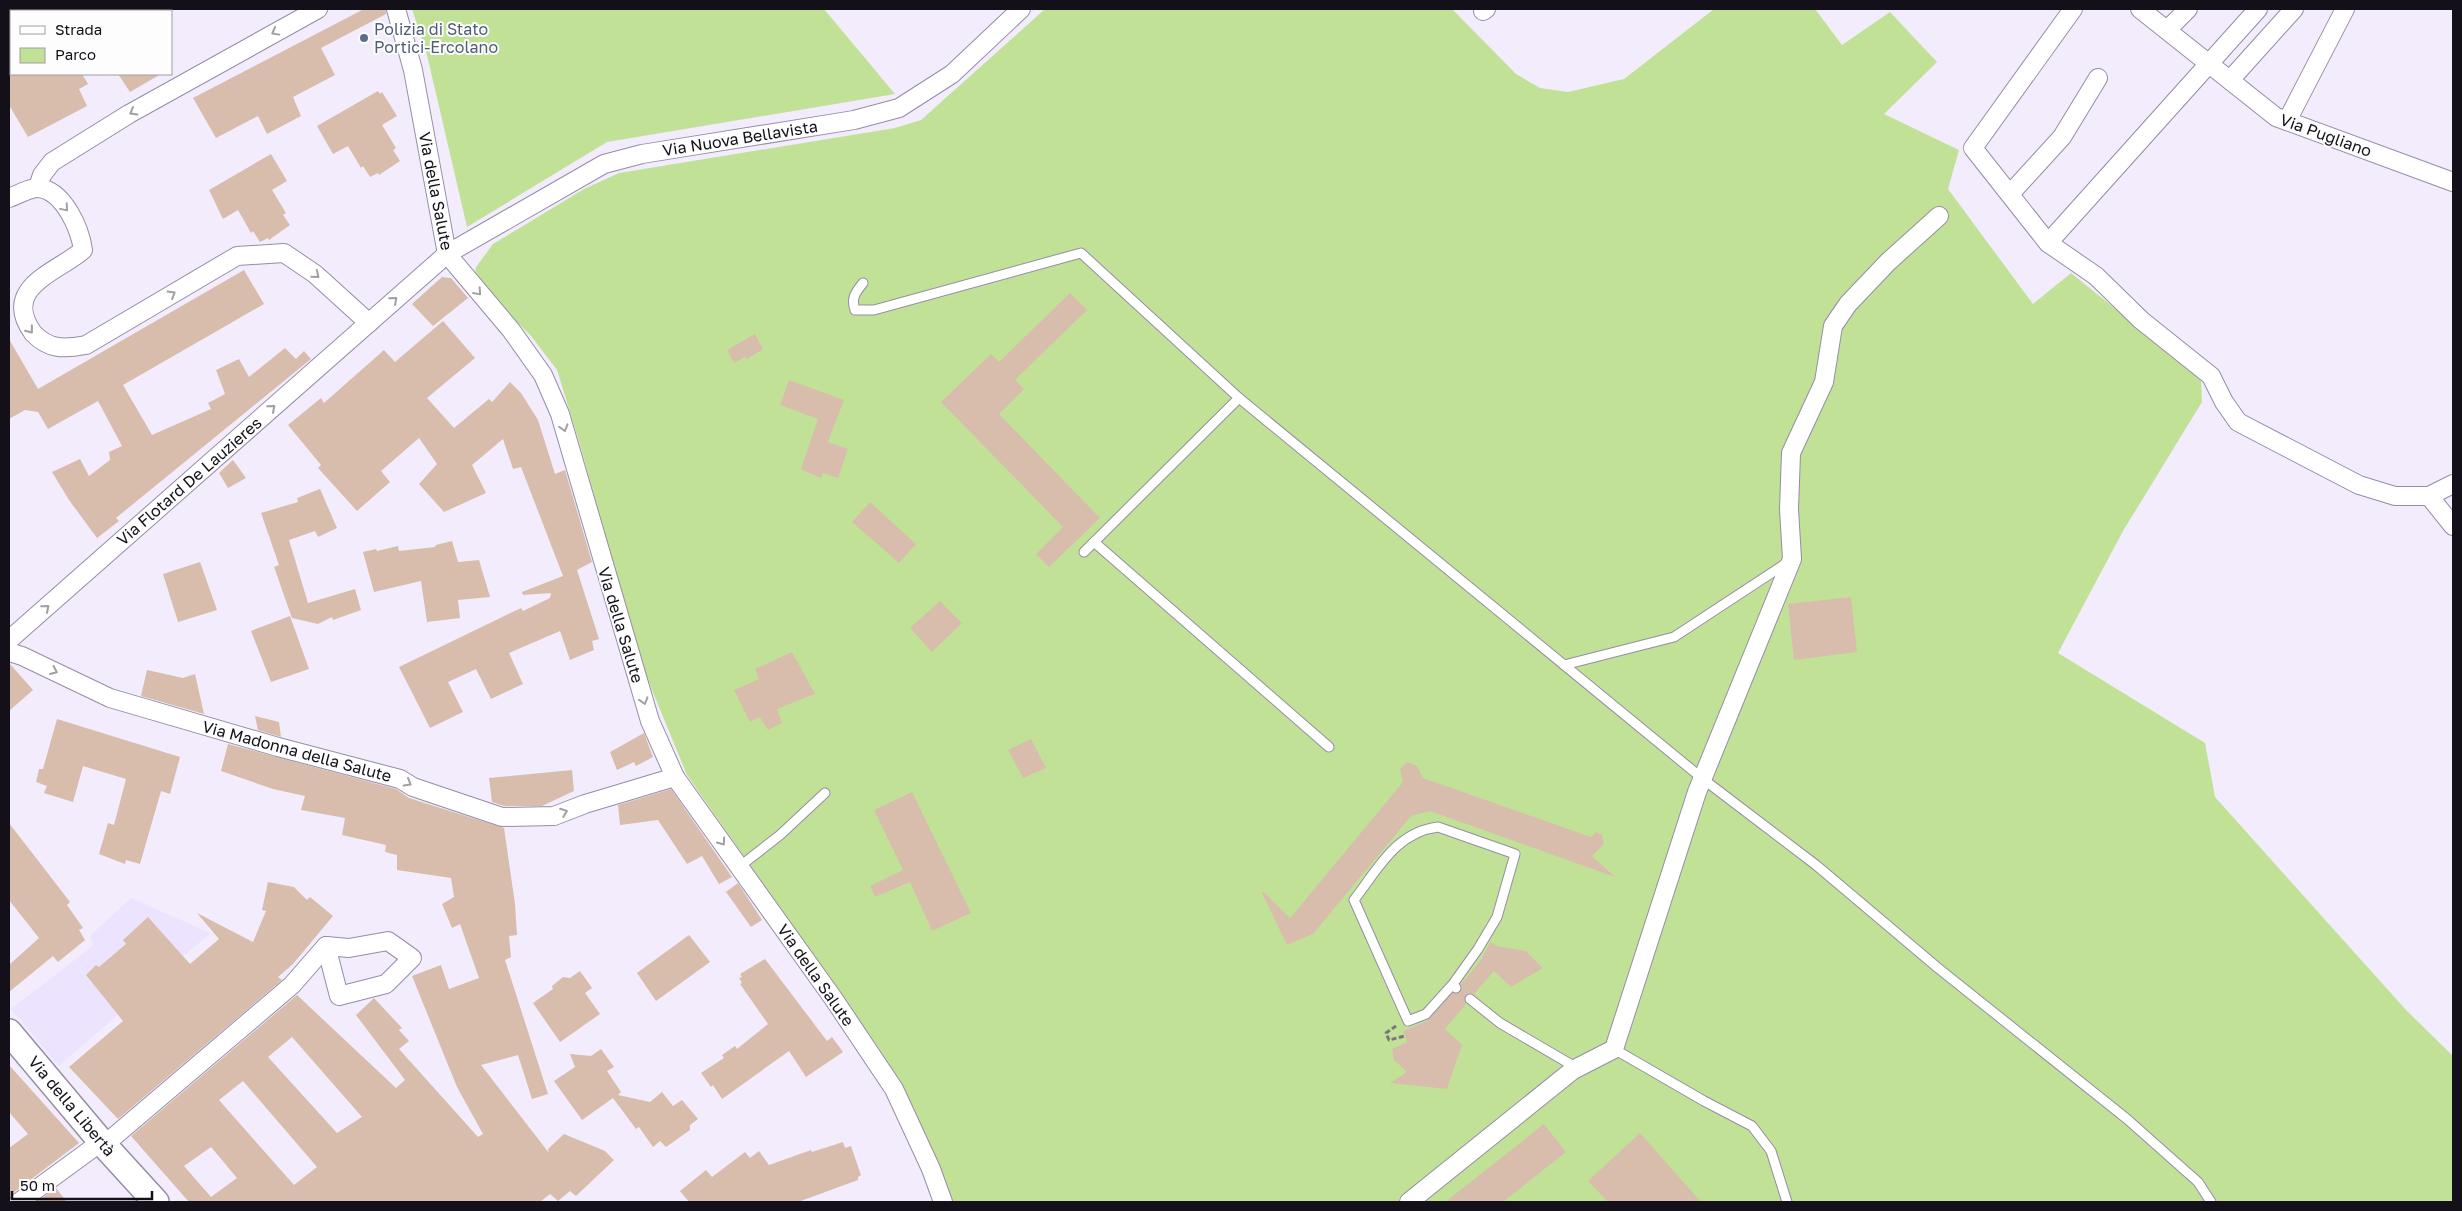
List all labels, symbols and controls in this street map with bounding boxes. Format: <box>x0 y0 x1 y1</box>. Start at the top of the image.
legend <box>10 10 172 75</box>
place label: Polizia di Stato Portici-Ercolano <box>374 19 498 57</box>
text: Strada <box>55 20 102 38</box>
one-way arrow <box>271 26 280 36</box>
marker: Polizia di Stato Portici-Ercolano <box>358 32 370 44</box>
text: Parco <box>55 45 96 63</box>
one-way arrow <box>130 105 139 115</box>
street label: Via Pugliano <box>2278 109 2374 161</box>
street label: Via Nuova Bellavista <box>661 116 819 160</box>
street label: Via della Salute <box>415 130 457 252</box>
one-way arrow <box>60 202 68 211</box>
one-way arrow <box>310 270 319 278</box>
one-way arrow <box>472 286 481 295</box>
one-way arrow <box>166 291 175 301</box>
one-way arrow <box>389 297 398 306</box>
one-way arrow <box>25 324 34 333</box>
one-way arrow <box>267 405 276 414</box>
street label: Via Flotard De Lauzieres <box>112 413 266 549</box>
one-way arrow <box>558 423 568 431</box>
street label: Via della Salute <box>594 565 648 685</box>
one-way arrow <box>40 605 49 614</box>
one-way arrow <box>49 665 58 675</box>
one-way arrow <box>639 696 649 705</box>
street label: Via Madonna della Salute <box>200 716 394 786</box>
one-way arrow <box>402 777 411 787</box>
one-way arrow <box>559 808 567 818</box>
one-way arrow <box>716 836 725 846</box>
street label: Via della Salute <box>773 920 859 1030</box>
street label: Via della Libertà <box>24 1052 120 1160</box>
scale bar <box>12 1168 152 1200</box>
text: 50 m <box>20 1176 55 1194</box>

